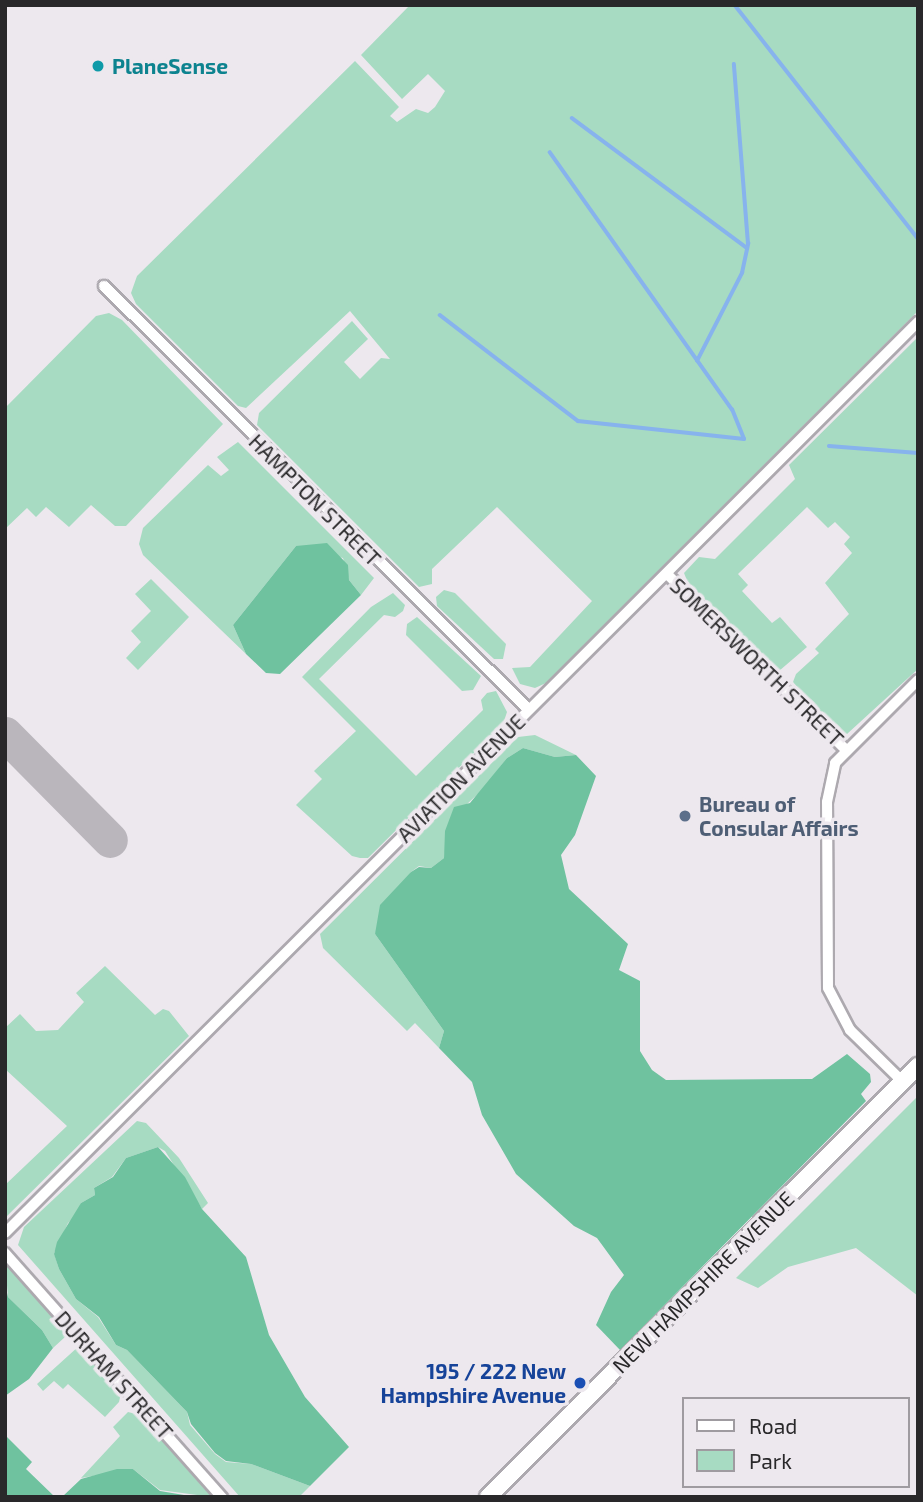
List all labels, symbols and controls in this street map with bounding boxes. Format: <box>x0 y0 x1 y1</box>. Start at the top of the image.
place label: PlaneSense <box>112 53 228 79</box>
marker: PlaneSense <box>90 58 106 74</box>
street label: HAMPTON STREET <box>244 429 386 571</box>
street label: SOMERSWORTH STREET <box>665 573 849 751</box>
street label: AVIATION AVENUE <box>392 709 530 847</box>
place label: Bureau of Consular Affairs <box>699 791 860 841</box>
marker: Bureau of Consular Affairs <box>677 808 693 824</box>
street label: NEW HAMPSHIRE AVENUE <box>607 1186 799 1378</box>
street label: DURHAM STREET <box>50 1306 178 1444</box>
place label: 195 / 222 New Hampshire Avenue <box>380 1358 566 1408</box>
marker: 195 / 222 New Hampshire Avenue <box>572 1375 588 1391</box>
legend <box>682 1397 909 1488</box>
text: Road <box>749 1413 797 1438</box>
text: Park <box>749 1448 792 1473</box>

